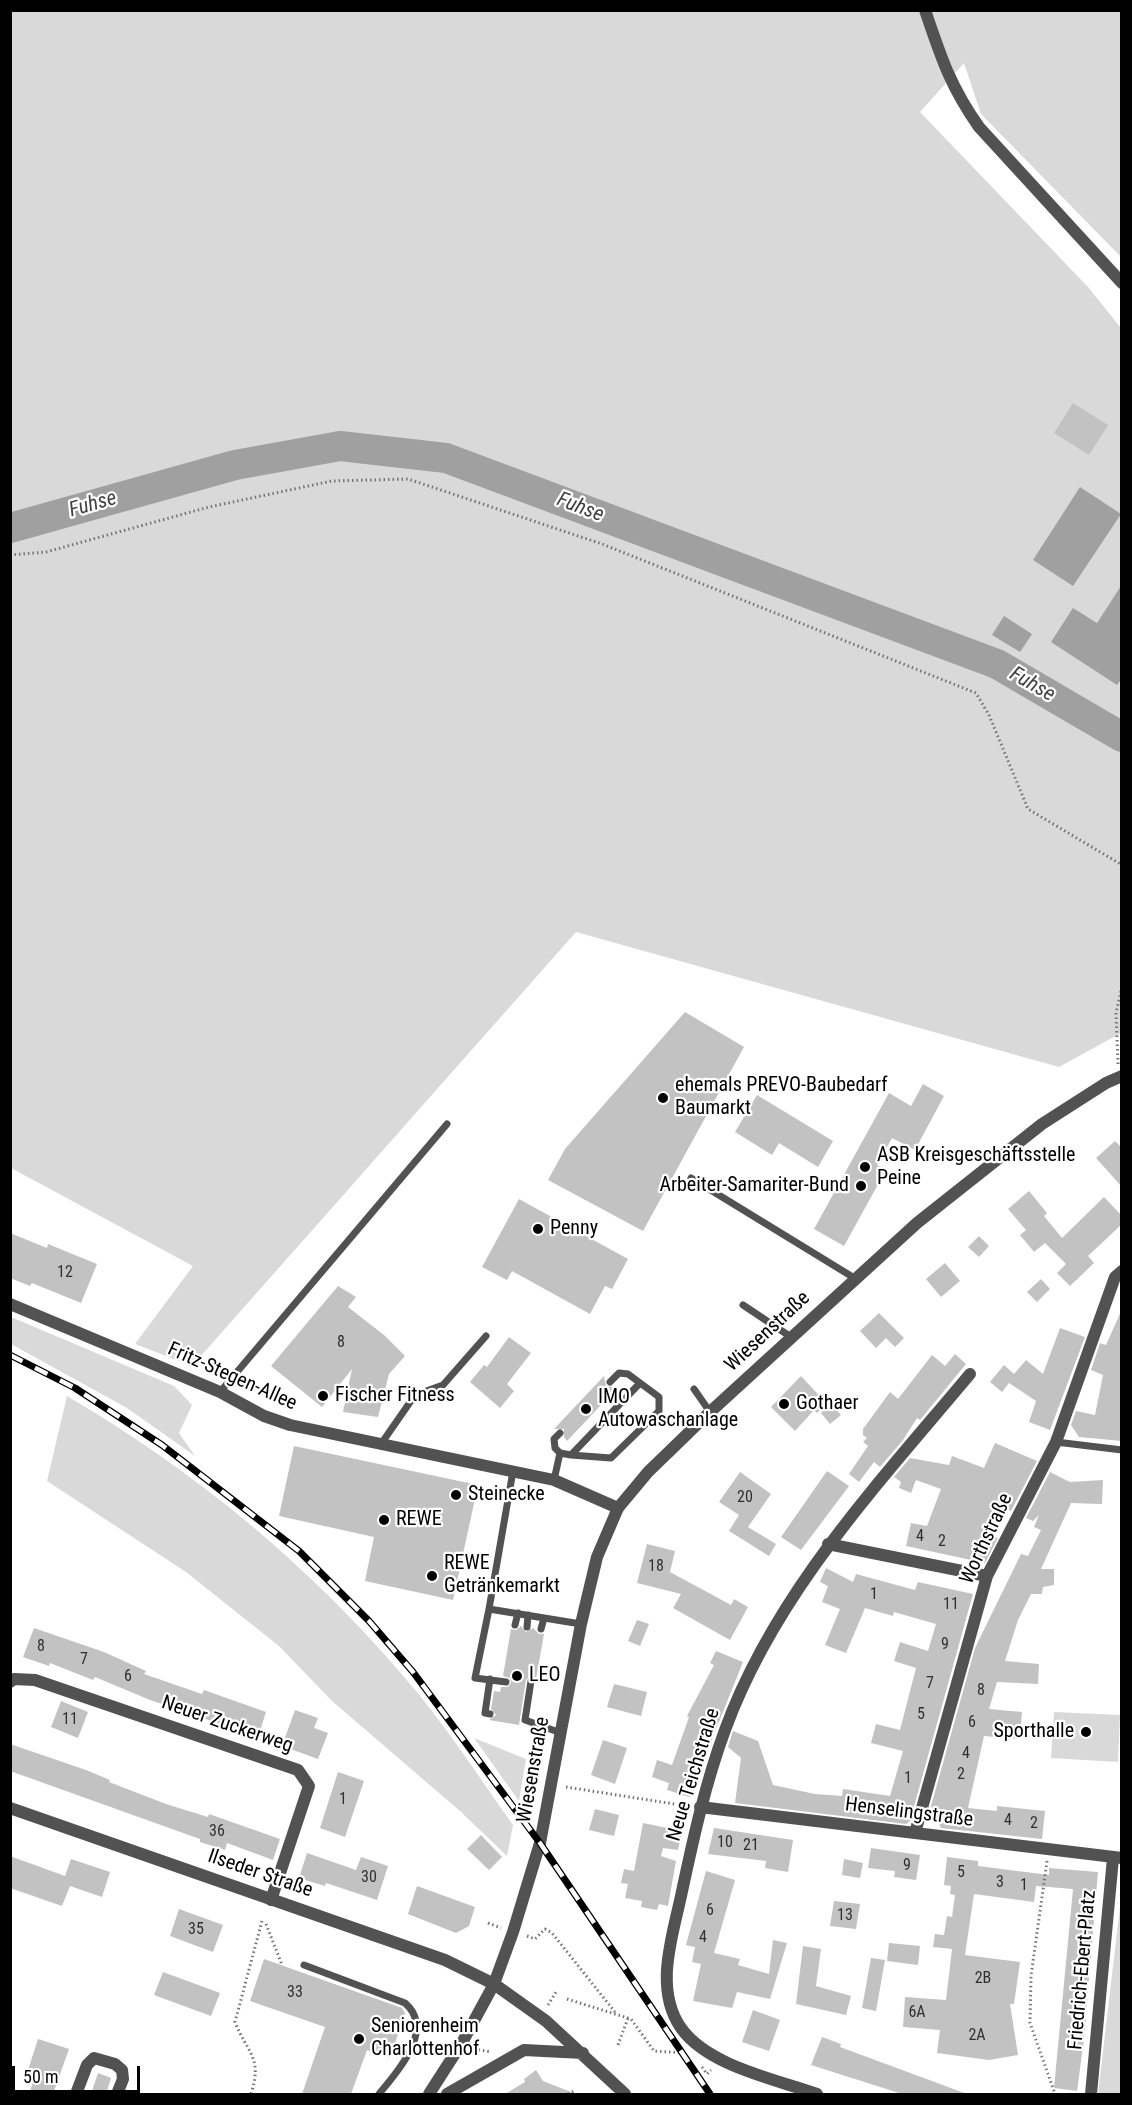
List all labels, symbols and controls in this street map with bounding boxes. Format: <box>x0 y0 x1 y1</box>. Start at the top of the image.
water label: Fuhse <box>66 486 120 524</box>
water label: Fuhse <box>553 488 607 528</box>
water label: Fuhse <box>1005 662 1059 708</box>
place label: ehemals PREVO-Baubedarf Baumarkt <box>675 1074 888 1121</box>
marker: ehemals PREVO-Baubedarf Baumarkt <box>656 1091 670 1105</box>
place label: ASB Kreisgeschäftsstelle Peine <box>877 1144 1075 1191</box>
marker: ASB Kreisgeschäftsstelle Peine <box>858 1160 872 1174</box>
place label: Arbeiter-Samariter-Bund <box>659 1174 849 1198</box>
marker: Arbeiter-Samariter-Bund <box>854 1179 868 1193</box>
place label: Penny <box>550 1217 598 1241</box>
marker: Penny <box>531 1222 545 1236</box>
house number: 12 <box>57 1263 73 1283</box>
street label: Wiesenstraße <box>720 1287 816 1377</box>
house number: 8 <box>337 1333 345 1353</box>
street label: Fritz-Stegen-Allee <box>164 1338 300 1416</box>
place label: Fischer Fitness <box>335 1384 455 1408</box>
place label: IMO Autowaschanlage <box>598 1386 738 1433</box>
marker: Fischer Fitness <box>316 1389 330 1403</box>
place label: Gothaer <box>796 1392 858 1416</box>
marker: Gothaer <box>777 1397 791 1411</box>
marker: IMO Autowaschanlage <box>579 1402 593 1416</box>
place label: Steinecke <box>468 1483 545 1507</box>
marker: Steinecke <box>449 1488 463 1502</box>
house number: 20 <box>737 1488 753 1508</box>
street label: Worthstraße <box>956 1490 1018 1588</box>
place label: REWE <box>396 1508 442 1532</box>
marker: REWE <box>377 1513 391 1527</box>
house number: 4 <box>916 1527 924 1547</box>
house number: 2 <box>938 1532 946 1552</box>
place label: REWE Getränkemarkt <box>444 1552 560 1599</box>
house number: 18 <box>648 1557 664 1577</box>
marker: REWE Getränkemarkt <box>425 1569 439 1583</box>
house number: 1 <box>870 1585 878 1605</box>
house number: 11 <box>943 1595 959 1615</box>
house number: 9 <box>941 1635 949 1655</box>
house number: 8 <box>37 1637 45 1657</box>
house number: 7 <box>80 1650 88 1670</box>
place label: LEO <box>529 1664 560 1688</box>
house number: 6 <box>124 1667 132 1687</box>
marker: LEO <box>510 1669 524 1683</box>
house number: 7 <box>926 1674 934 1694</box>
house number: 8 <box>977 1681 985 1701</box>
street label: Neuer Zuckerweg <box>158 1691 296 1759</box>
house number: 5 <box>917 1705 925 1725</box>
street label: Neue Teichstraße <box>662 1706 726 1844</box>
house number: 11 <box>62 1710 78 1730</box>
house number: 6 <box>968 1713 976 1733</box>
street label: Wiesenstraße <box>513 1715 555 1825</box>
place label: Sporthalle <box>993 1720 1074 1744</box>
marker: Sporthalle <box>1079 1725 1093 1739</box>
house number: 4 <box>962 1744 970 1764</box>
house number: 2 <box>957 1765 965 1785</box>
house number: 1 <box>904 1769 912 1789</box>
house number: 1 <box>339 1790 347 1810</box>
street label: Henselingstraße <box>844 1793 974 1833</box>
house number: 4 <box>1004 1811 1012 1831</box>
house number: 2 <box>1030 1814 1038 1834</box>
house number: 36 <box>209 1822 225 1842</box>
house number: 10 <box>717 1833 733 1853</box>
house number: 21 <box>743 1836 759 1856</box>
street label: Ilseder Straße <box>204 1845 316 1903</box>
house number: 9 <box>903 1856 911 1876</box>
house number: 5 <box>957 1863 965 1883</box>
house number: 30 <box>361 1868 377 1888</box>
house number: 3 <box>996 1873 1004 1893</box>
house number: 1 <box>1020 1876 1028 1896</box>
street label: Friedrich-Ebert-Platz <box>1064 1889 1102 2051</box>
house number: 6 <box>706 1901 714 1921</box>
house number: 13 <box>837 1906 853 1926</box>
house number: 35 <box>188 1920 204 1940</box>
house number: 4 <box>699 1928 707 1948</box>
house number: 2B <box>975 1969 991 1989</box>
house number: 33 <box>287 1983 303 2003</box>
house number: 6A <box>908 2003 926 2023</box>
place label: Seniorenheim Charlottenhof <box>371 2015 479 2062</box>
house number: 2A <box>968 2026 986 2046</box>
marker: Seniorenheim Charlottenhof <box>352 2032 366 2046</box>
scale bar <box>15 2054 142 2092</box>
text: 50 m <box>23 2066 58 2087</box>

